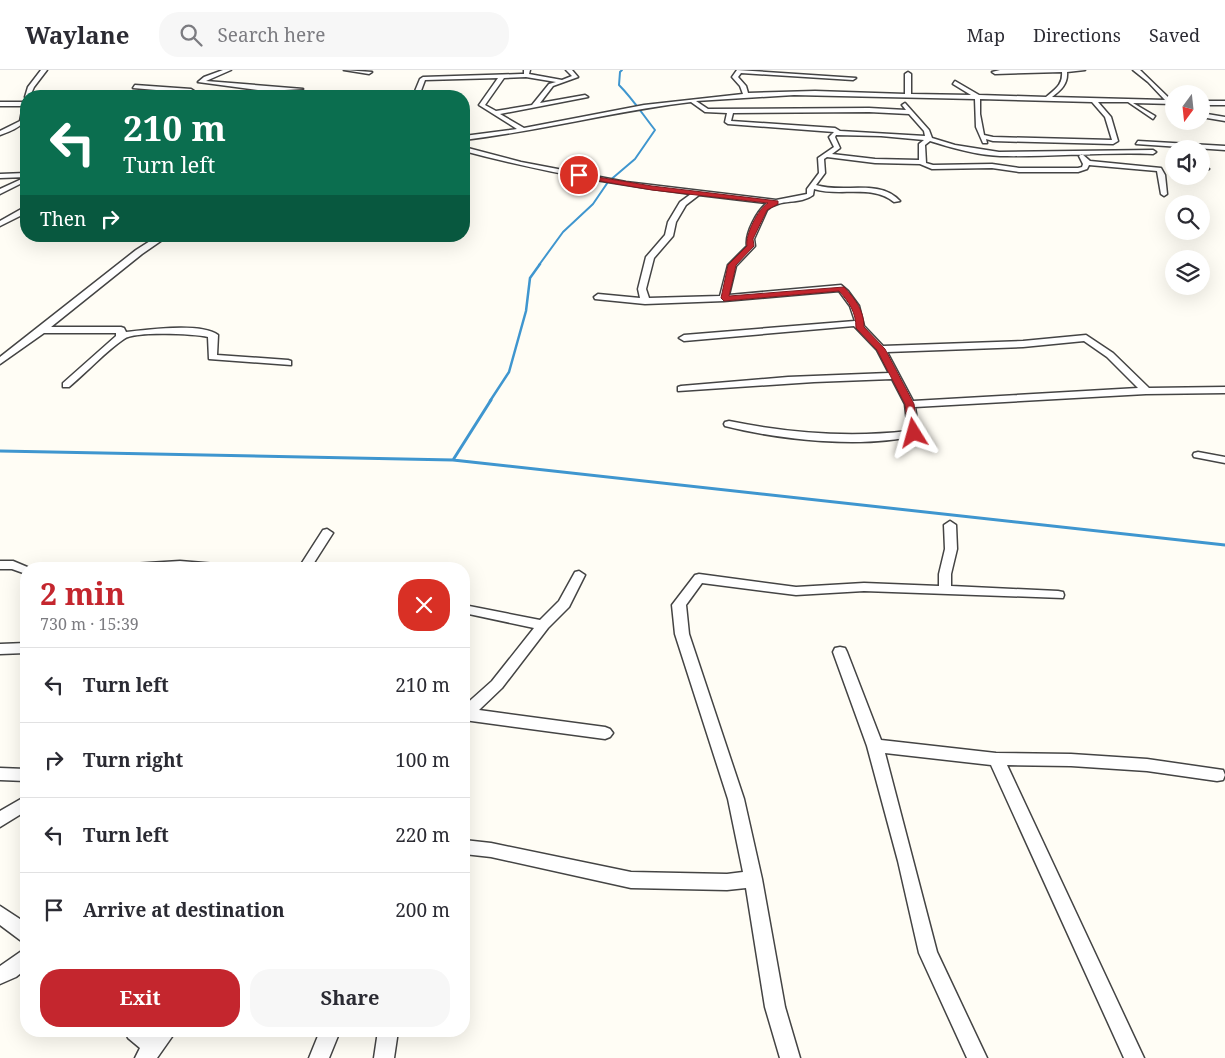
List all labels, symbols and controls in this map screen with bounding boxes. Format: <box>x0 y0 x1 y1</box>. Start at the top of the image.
search box <box>159 12 509 57</box>
text: Waylane <box>25 18 129 51</box>
icon: search <box>177 21 205 49</box>
text: Search here <box>217 22 325 48</box>
text: Map <box>967 23 1005 47</box>
text: Directions <box>1033 23 1121 47</box>
text: Saved <box>1149 23 1200 47</box>
north arrow <box>1165 85 1210 130</box>
map controls <box>1165 85 1210 295</box>
text: 210 m <box>123 104 226 151</box>
icon: left <box>40 110 105 175</box>
button: sound <box>1165 140 1210 185</box>
text: Turn left <box>123 149 215 179</box>
pin <box>558 154 600 196</box>
icon: arrive <box>565 161 593 189</box>
button: search <box>1165 195 1210 240</box>
icon: right <box>96 205 124 233</box>
text: Then <box>40 206 86 232</box>
button: layers <box>1165 250 1210 295</box>
position arrow <box>887 406 939 458</box>
text: 2 min <box>40 573 125 614</box>
button: close <box>398 579 450 631</box>
text: 730 m · 15:39 <box>40 613 139 635</box>
icon: left <box>40 671 68 699</box>
text: Turn left <box>83 672 169 698</box>
text: 210 m <box>395 672 450 698</box>
icon: right <box>40 746 68 774</box>
text: Turn right <box>83 747 183 773</box>
text: 100 m <box>395 747 450 773</box>
icon: left <box>40 821 68 849</box>
text: Turn left <box>83 822 169 848</box>
text: 220 m <box>395 822 450 848</box>
icon: arrive <box>40 896 68 924</box>
text: Arrive at destination <box>83 897 285 923</box>
text: 200 m <box>395 897 450 923</box>
button: Exit <box>40 969 240 1027</box>
button: Share <box>250 969 450 1027</box>

